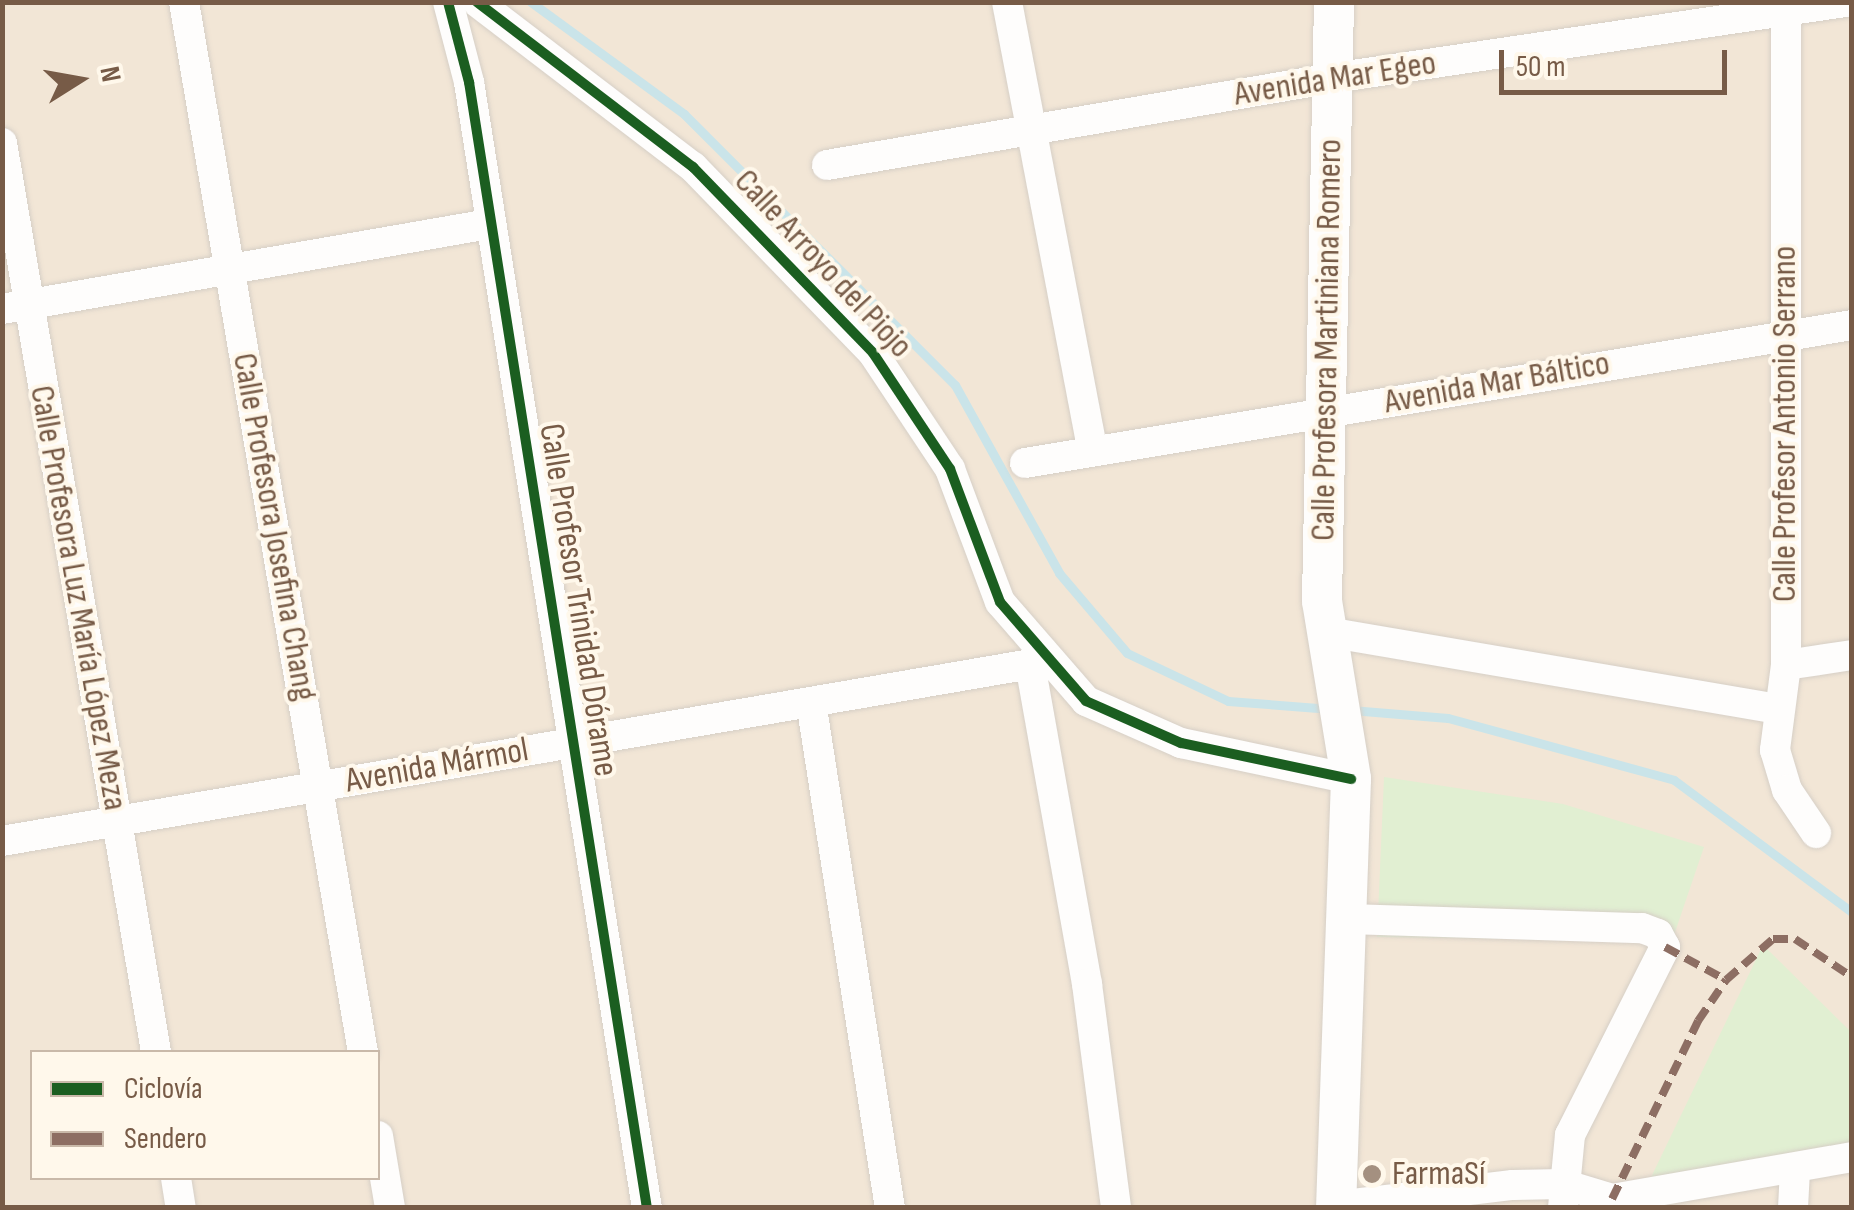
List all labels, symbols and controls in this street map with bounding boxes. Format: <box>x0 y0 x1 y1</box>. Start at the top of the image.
north arrow <box>30 30 130 130</box>
scale bar <box>1504 30 1732 92</box>
street label: Avenida Mar Egeo <box>1231 42 1439 116</box>
text: 50 m <box>1516 49 1565 85</box>
text: N <box>92 64 128 85</box>
street label: Calle Profesora Martiniana Romero <box>1302 139 1352 541</box>
street label: Calle Arroyo del Piojo <box>725 161 921 367</box>
street label: Calle Profesor Antonio Serrano <box>1764 246 1806 602</box>
street label: Avenida Mar Báltico <box>1381 343 1613 423</box>
street label: Calle Profesora Josefina Chang <box>223 350 325 704</box>
street label: Calle Profesora Luz María López Meza <box>20 382 136 814</box>
street label: Calle Profesor Trinidad Dórame <box>529 421 627 779</box>
street label: Avenida Mármol <box>342 729 532 803</box>
legend <box>30 1050 380 1180</box>
text: Ciclovía <box>124 1071 203 1107</box>
text: Sendero <box>124 1121 207 1157</box>
place label: FarmaSí <box>1392 1153 1486 1195</box>
marker: FarmaSí <box>1361 1163 1383 1185</box>

